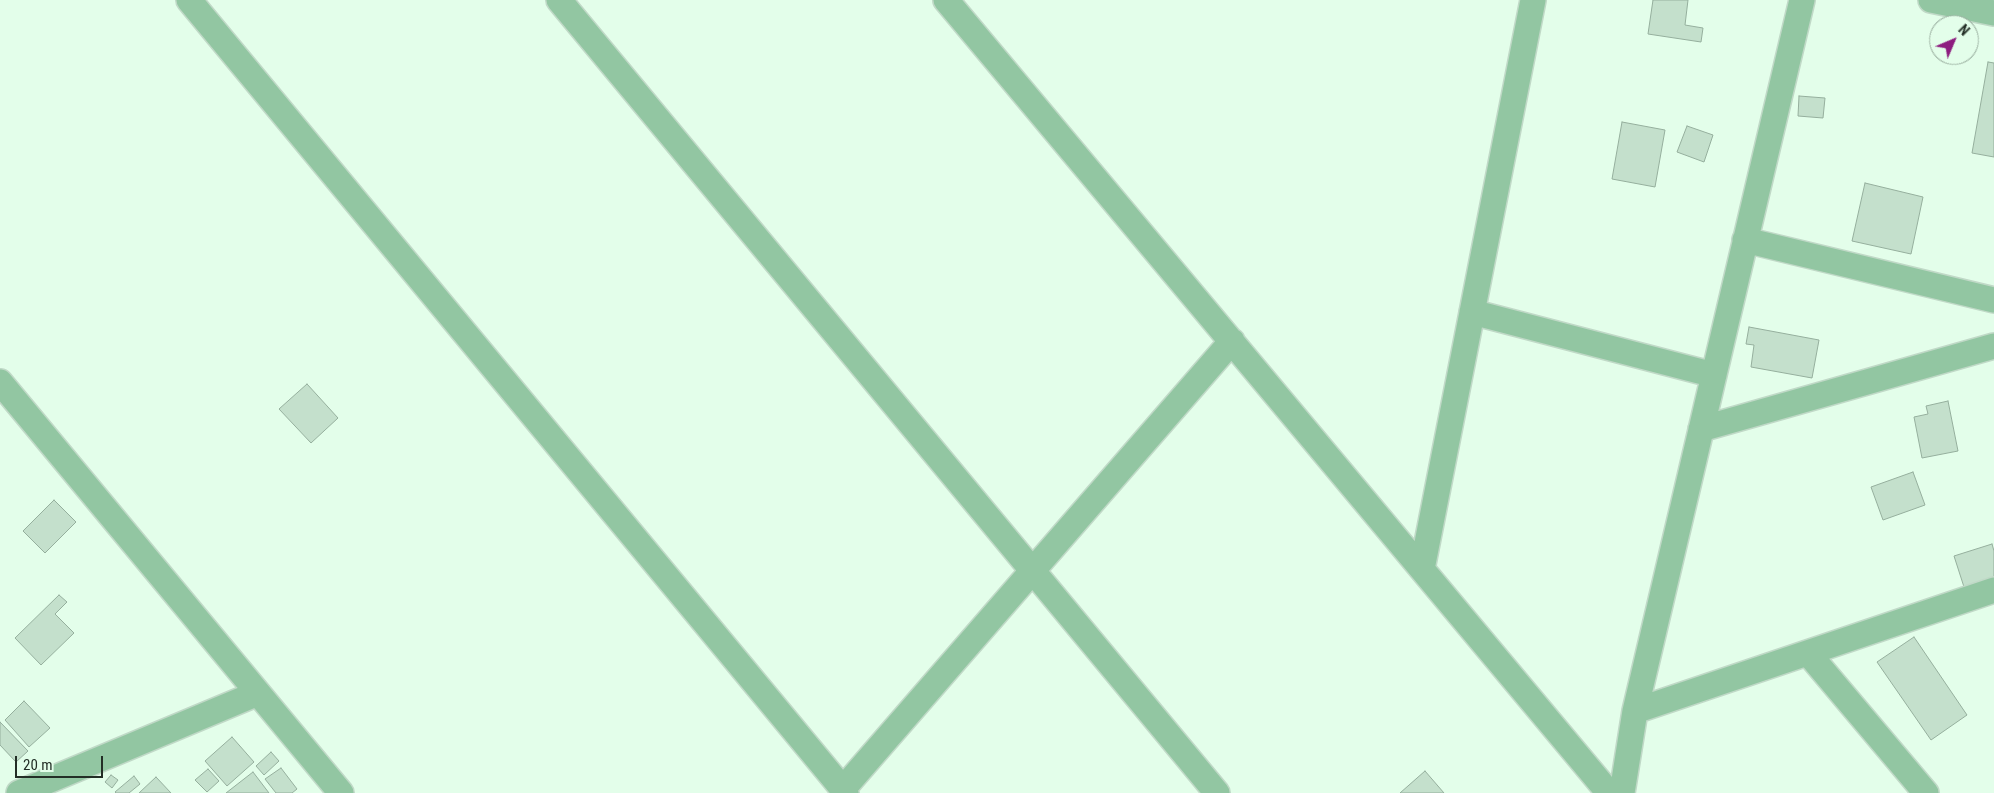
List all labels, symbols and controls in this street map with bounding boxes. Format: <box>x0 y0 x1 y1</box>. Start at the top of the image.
north arrow <box>1929 15 1979 65</box>
text: N <box>1955 21 1973 39</box>
scale bar <box>18 746 105 778</box>
text: 20 m <box>23 756 53 774</box>

